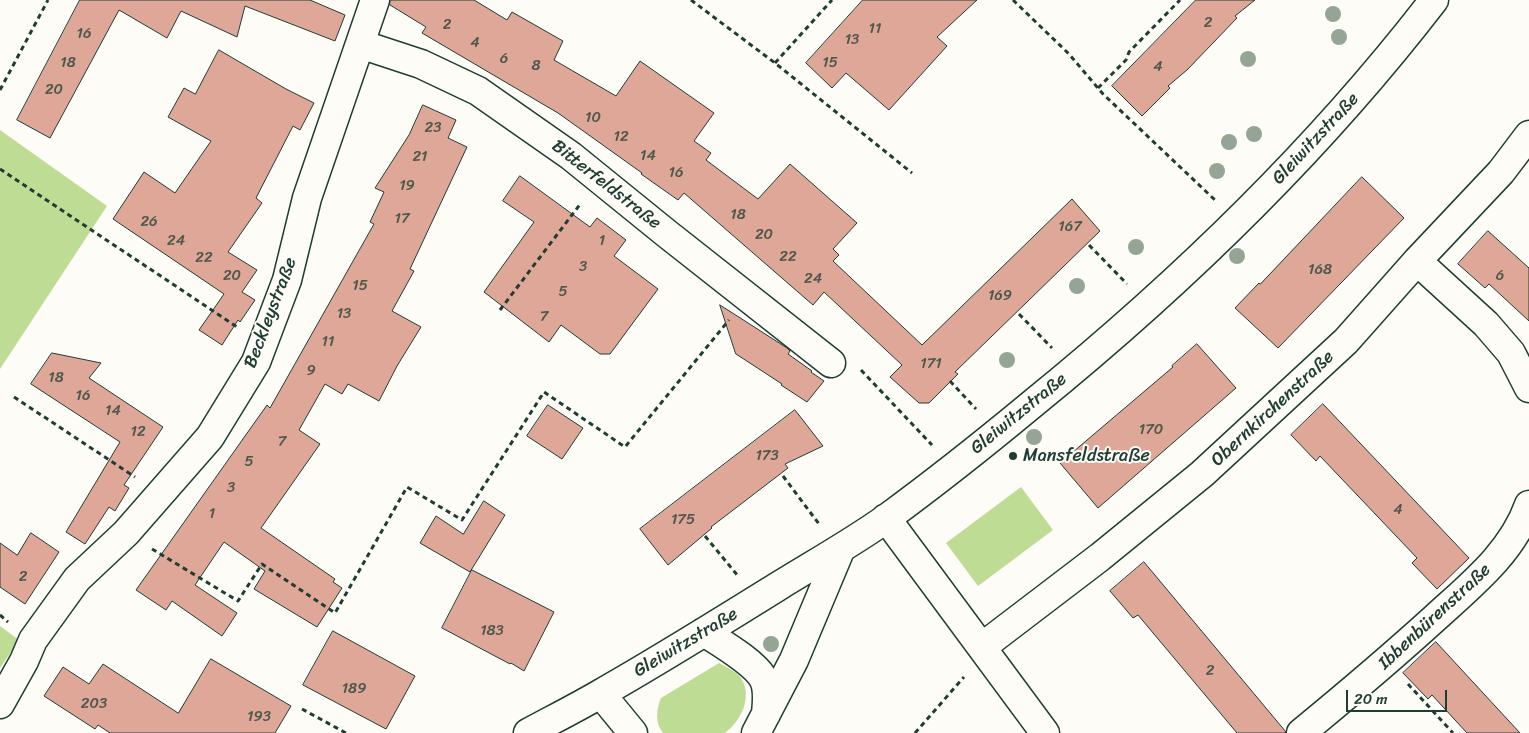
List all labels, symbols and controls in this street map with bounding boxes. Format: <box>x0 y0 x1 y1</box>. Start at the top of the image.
house number: 2 <box>1204 14 1212 32</box>
house number: 2 <box>443 16 451 34</box>
house number: 11 <box>869 20 881 38</box>
house number: 16 <box>77 25 91 43</box>
house number: 13 <box>845 31 859 49</box>
house number: 4 <box>470 34 480 52</box>
house number: 6 <box>500 50 508 68</box>
house number: 18 <box>60 54 76 72</box>
house number: 15 <box>822 54 838 72</box>
house number: 8 <box>531 57 541 75</box>
house number: 4 <box>1153 58 1163 76</box>
house number: 20 <box>45 81 63 99</box>
street label: Gleiwitzstraße <box>1268 89 1364 189</box>
house number: 10 <box>585 109 601 127</box>
house number: 23 <box>425 119 441 137</box>
house number: 12 <box>613 128 629 146</box>
street label: Bitterfeldstraße <box>547 136 665 234</box>
house number: 14 <box>640 147 656 165</box>
house number: 21 <box>412 148 428 166</box>
house number: 16 <box>669 164 683 182</box>
house number: 19 <box>399 177 415 195</box>
house number: 18 <box>730 206 746 224</box>
house number: 17 <box>395 210 409 228</box>
house number: 26 <box>140 213 158 231</box>
house number: 167 <box>1058 218 1082 236</box>
house number: 20 <box>755 226 773 244</box>
house number: 24 <box>167 232 185 250</box>
house number: 1 <box>599 232 605 250</box>
house number: 22 <box>779 248 797 266</box>
house number: 22 <box>195 249 213 267</box>
street label: Beckleystraße <box>240 255 302 371</box>
house number: 3 <box>579 258 587 276</box>
house number: 168 <box>1308 261 1332 279</box>
house number: 20 <box>223 267 241 285</box>
house number: 6 <box>1496 267 1504 285</box>
house number: 24 <box>804 270 822 288</box>
house number: 15 <box>352 277 368 295</box>
house number: 5 <box>558 283 568 301</box>
house number: 169 <box>988 287 1012 305</box>
house number: 13 <box>337 305 351 323</box>
house number: 7 <box>540 308 548 326</box>
house number: 11 <box>322 333 334 351</box>
street label: Obernkirchenstraße <box>1207 347 1339 471</box>
house number: 171 <box>920 355 942 373</box>
house number: 9 <box>306 362 316 380</box>
house number: 18 <box>48 369 64 387</box>
street label: Gleiwitzstraße <box>967 369 1071 459</box>
house number: 16 <box>76 387 90 405</box>
house number: 14 <box>105 402 121 420</box>
house number: 170 <box>1139 421 1163 439</box>
house number: 12 <box>130 423 146 441</box>
house number: 7 <box>278 433 286 451</box>
place label: Mansfeldstraße <box>1023 445 1150 467</box>
house number: 173 <box>755 447 779 465</box>
marker: Mansfeldstraße <box>1007 450 1019 462</box>
house number: 5 <box>244 453 254 471</box>
house number: 3 <box>227 479 235 497</box>
house number: 4 <box>1393 501 1403 519</box>
house number: 1 <box>209 505 215 523</box>
house number: 175 <box>671 511 695 529</box>
street label: Ibbenbürenstraße <box>1374 559 1496 675</box>
house number: 2 <box>19 568 27 586</box>
street label: Gleiwitzstraße <box>630 604 742 682</box>
house number: 183 <box>480 622 504 640</box>
house number: 2 <box>1206 662 1214 680</box>
house number: 189 <box>342 680 366 698</box>
scale bar <box>1349 680 1450 712</box>
text: 20 m <box>1354 686 1388 712</box>
house number: 203 <box>81 695 107 713</box>
house number: 193 <box>247 708 271 726</box>

